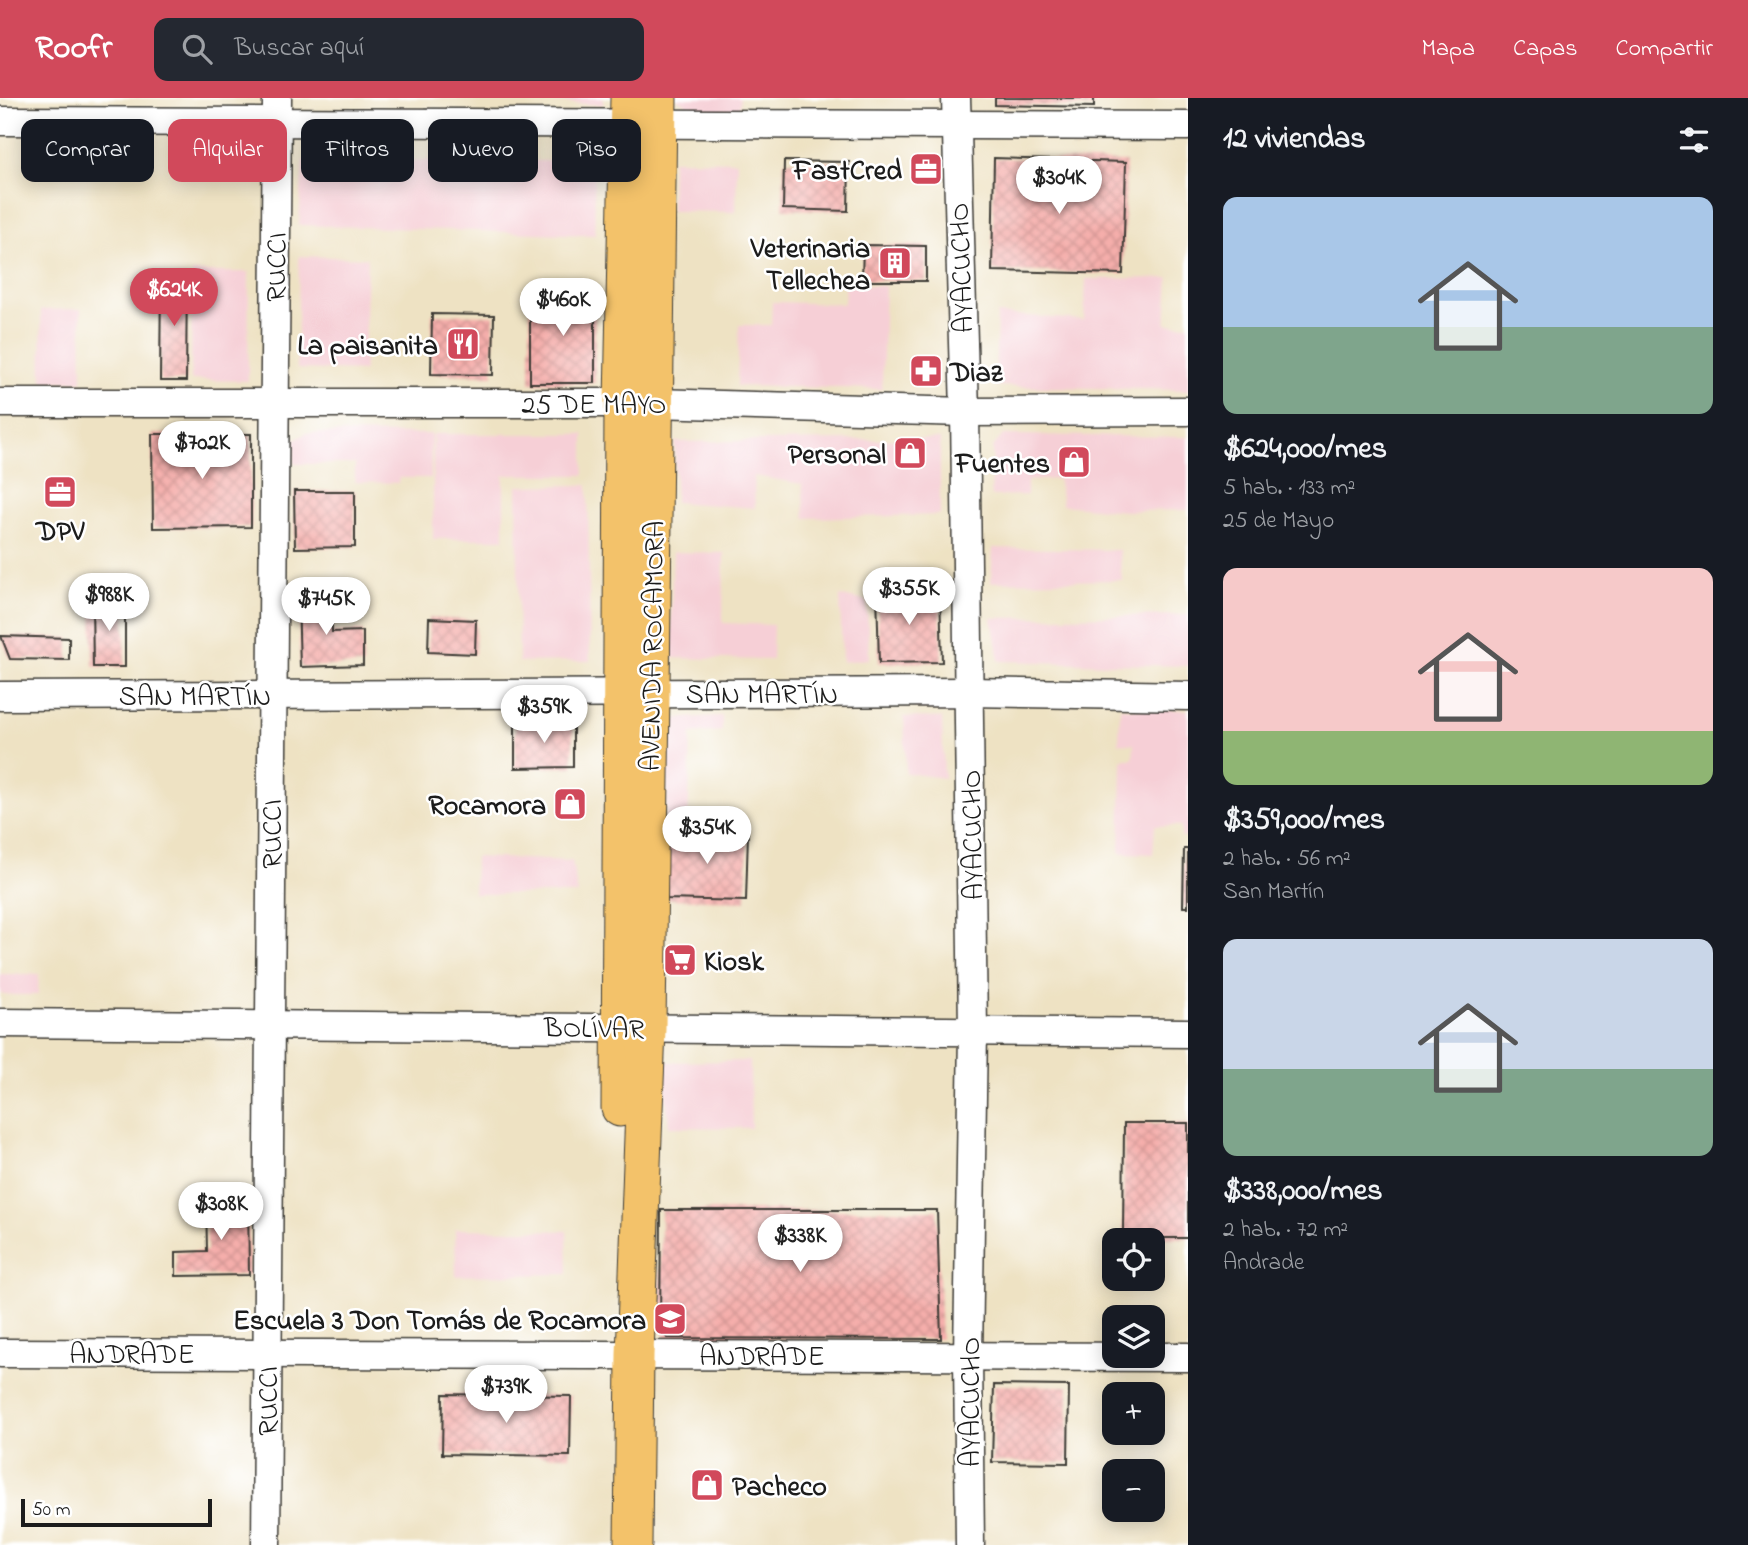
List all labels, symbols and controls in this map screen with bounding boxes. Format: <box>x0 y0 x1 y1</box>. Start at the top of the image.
search box <box>154 18 644 81</box>
text: Roofr <box>35 25 112 73</box>
icon: search <box>178 30 216 68</box>
text: Buscar aquí <box>234 30 364 68</box>
text: Mapa <box>1422 32 1475 67</box>
text: Capas <box>1513 32 1577 67</box>
text: Compartir <box>1615 32 1713 67</box>
text: 12 viviendas <box>1223 118 1365 162</box>
chip: Comprar <box>21 119 154 182</box>
chip: Alquilar <box>168 119 287 182</box>
chip: Filtros <box>301 119 414 182</box>
chip: Nuevo <box>428 119 538 182</box>
chip: Piso <box>552 119 641 182</box>
icon: filters <box>1675 121 1713 159</box>
office icon: FastCred <box>907 150 945 188</box>
place label: FastCred <box>791 152 902 193</box>
pin: $304K <box>1010 156 1108 216</box>
text: $304K <box>1032 162 1086 195</box>
street label: AYACUCHO <box>941 202 986 334</box>
place label: Veterinaria Tellechea <box>750 230 870 303</box>
street label: RUCCI <box>257 232 300 302</box>
icon: home <box>1405 243 1531 369</box>
building icon: Veterinaria Tellechea <box>876 244 914 282</box>
pin: $624K <box>125 268 223 328</box>
text: $624K <box>146 274 202 307</box>
pin: $460K <box>514 278 612 338</box>
text: $460K <box>536 284 590 317</box>
restaurant icon: La paisanita <box>444 325 482 363</box>
place label: La paisanita <box>297 327 438 368</box>
pharmacy icon: Diaz <box>907 352 945 390</box>
place label: Diaz <box>948 354 1004 395</box>
street label: 25 DE MAYO <box>522 386 667 427</box>
pin: $702K <box>153 422 251 481</box>
text: $702K <box>174 427 230 460</box>
text: $624,000/mes <box>1223 428 1387 472</box>
shop icon: Personal <box>891 434 929 472</box>
place label: Personal <box>788 436 886 477</box>
shop icon: Fuentes <box>1055 443 1093 481</box>
place label: Fuentes <box>953 445 1050 486</box>
text: 5 hab. · 133 m² <box>1223 472 1355 505</box>
office icon: DPV <box>41 473 79 511</box>
text: 25 de Mayo <box>1223 505 1334 538</box>
place label: DPV <box>34 513 85 554</box>
street label: AVENIDA ROCAMORA <box>632 520 677 772</box>
pin: $355K <box>860 568 958 627</box>
text: $355K <box>879 573 939 606</box>
pin: $988K <box>60 574 158 633</box>
pin: $745K <box>277 578 375 637</box>
text: $988K <box>84 579 134 612</box>
text: $745K <box>297 583 355 616</box>
icon: home <box>1405 614 1531 740</box>
street label: SAN MARTÍN <box>686 676 838 717</box>
street label: SAN MARTÍN <box>119 678 271 719</box>
pin: $359K <box>495 686 593 745</box>
text: $359K <box>517 691 571 724</box>
street label: AYACUCHO <box>953 769 996 901</box>
shop icon: Rocamora <box>551 785 589 823</box>
place label: Rocamora <box>428 787 546 828</box>
street label: RUCCI <box>254 799 295 869</box>
text: $359,000/mes <box>1223 799 1385 843</box>
pin: $354K <box>658 806 756 866</box>
text: $354K <box>678 812 736 845</box>
text: 2 hab. · 56 m² <box>1223 843 1350 876</box>
text: San Martín <box>1223 876 1324 909</box>
supermarket icon: Kiosk <box>661 941 699 979</box>
place label: Kiosk <box>704 943 764 984</box>
icon: home <box>1405 985 1531 1111</box>
street label: BOLÍVAR <box>543 1009 645 1052</box>
text: $338,000/mes <box>1223 1170 1383 1214</box>
pin: $308K <box>172 1182 270 1242</box>
text: $308K <box>194 1188 248 1221</box>
pin: $338K <box>751 1214 849 1274</box>
text: 2 hab. · 72 m² <box>1223 1214 1348 1247</box>
text: $338K <box>774 1220 826 1253</box>
map controls <box>1102 1228 1165 1522</box>
button: locate <box>1102 1228 1165 1291</box>
text: Andrade <box>1223 1247 1304 1280</box>
school or university icon: Escuela 3 Don Tomás de Rocamora <box>651 1300 689 1338</box>
place label: Escuela 3 Don Tomás de Rocamora <box>233 1302 646 1343</box>
button: layers <box>1102 1305 1165 1368</box>
street label: ANDRADE <box>69 1336 195 1377</box>
street label: AYACUCHO <box>952 1337 993 1467</box>
street label: ANDRADE <box>699 1338 825 1379</box>
street label: RUCCI <box>250 1366 291 1436</box>
pin: $739K <box>457 1366 555 1425</box>
text: $739K <box>481 1371 531 1404</box>
button: + <box>1102 1382 1165 1445</box>
button: − <box>1102 1459 1165 1522</box>
shop icon: Pacheco <box>688 1466 726 1504</box>
place label: Pacheco <box>732 1468 827 1509</box>
scale bar <box>21 1496 212 1528</box>
text: 50 m <box>32 1497 71 1524</box>

